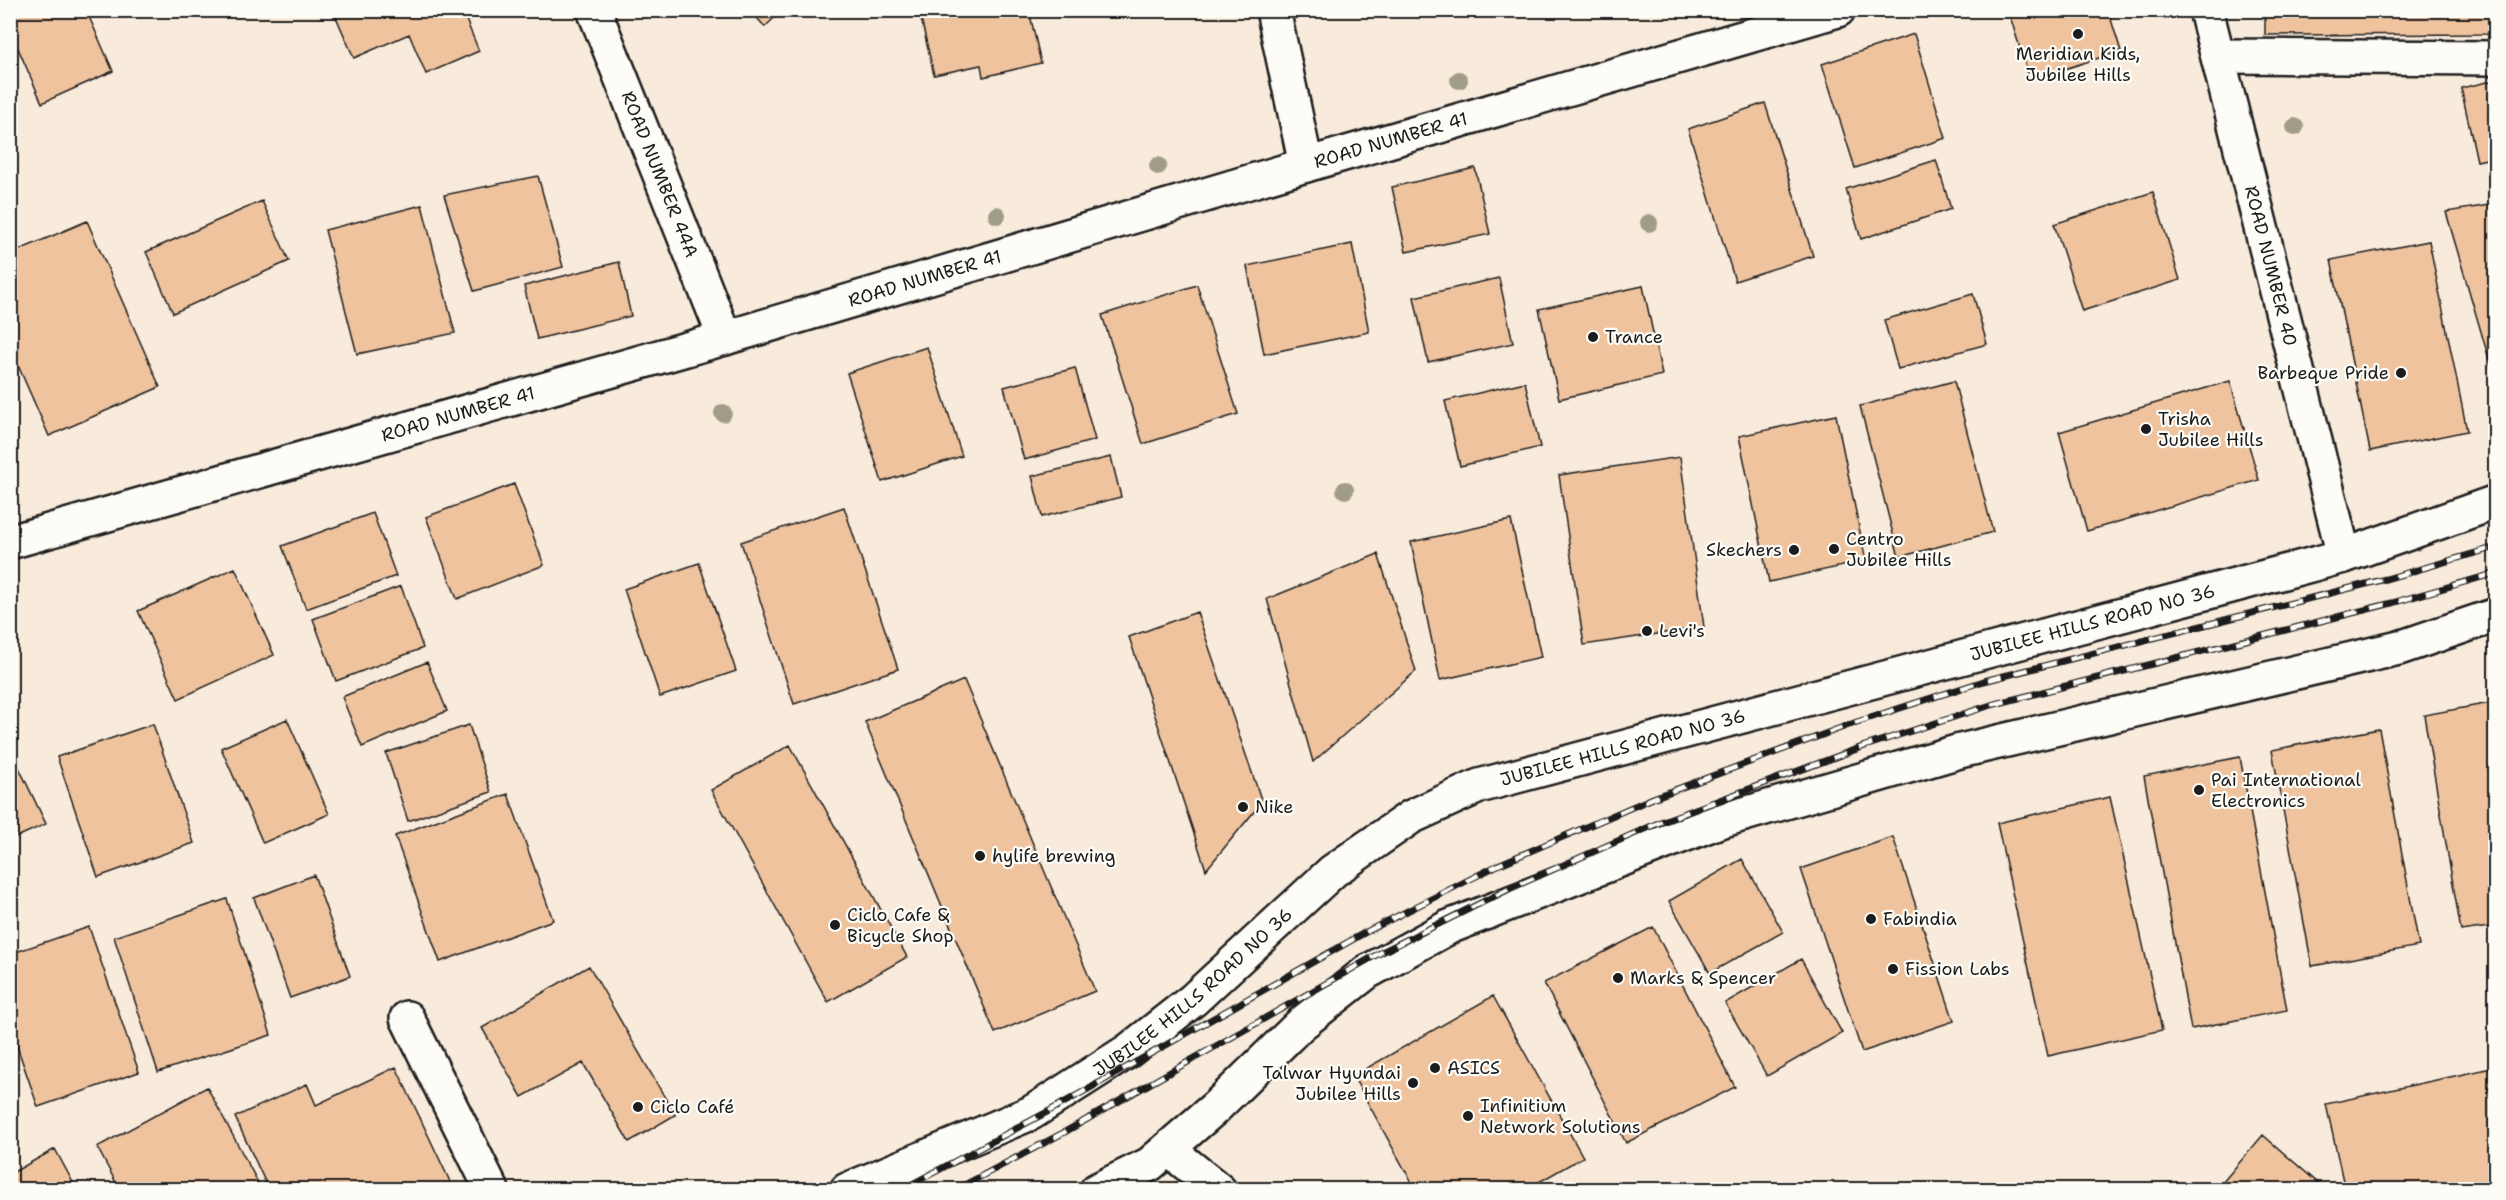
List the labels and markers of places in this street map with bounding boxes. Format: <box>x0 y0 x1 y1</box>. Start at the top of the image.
marker: Meridian Kids, Jubilee Hills <box>2071 27 2085 41</box>
place label: Meridian Kids, Jubilee Hills <box>2016 42 2140 87</box>
place label: Trance <box>1605 325 1663 349</box>
marker: Trance <box>1586 330 1600 344</box>
place label: Barbeque Pride <box>2257 361 2389 385</box>
marker: Barbeque Pride <box>2394 366 2408 380</box>
place label: Trisha Jubilee Hills <box>2158 407 2264 452</box>
marker: Trisha Jubilee Hills <box>2139 422 2153 436</box>
place label: Centro Jubilee Hills <box>1846 527 1952 572</box>
place label: Skechers <box>1706 538 1782 562</box>
marker: Centro Jubilee Hills <box>1827 542 1841 556</box>
marker: Skechers <box>1787 543 1801 557</box>
place label: Levi's <box>1659 619 1705 643</box>
marker: Levi's <box>1640 624 1654 638</box>
place label: Pai International Electronics <box>2211 768 2362 813</box>
marker: Pai International Electronics <box>2192 783 2206 797</box>
place label: Nike <box>1255 795 1293 819</box>
marker: Nike <box>1236 800 1250 814</box>
place label: hylife brewing <box>992 844 1116 868</box>
marker: hylife brewing <box>973 849 987 863</box>
place label: Ciclo Cafe & Bicycle Shop <box>847 903 954 948</box>
place label: Fabindia <box>1883 907 1957 931</box>
marker: Fabindia <box>1864 912 1878 926</box>
marker: Ciclo Cafe & Bicycle Shop <box>828 918 842 932</box>
place label: Fission Labs <box>1905 957 2010 981</box>
marker: Fission Labs <box>1886 962 1900 976</box>
place label: Marks & Spencer <box>1630 966 1776 990</box>
marker: Marks & Spencer <box>1611 971 1625 985</box>
place label: ASICS <box>1447 1056 1500 1080</box>
place label: Talwar Hyundai Jubilee Hills <box>1263 1061 1401 1106</box>
marker: ASICS <box>1428 1061 1442 1075</box>
marker: Talwar Hyundai Jubilee Hills <box>1406 1076 1420 1090</box>
place label: Infinitium Network Solutions <box>1480 1094 1641 1139</box>
place label: Ciclo Café <box>650 1095 735 1119</box>
marker: Ciclo Café <box>631 1100 645 1114</box>
marker: Infinitium Network Solutions <box>1461 1109 1475 1123</box>

